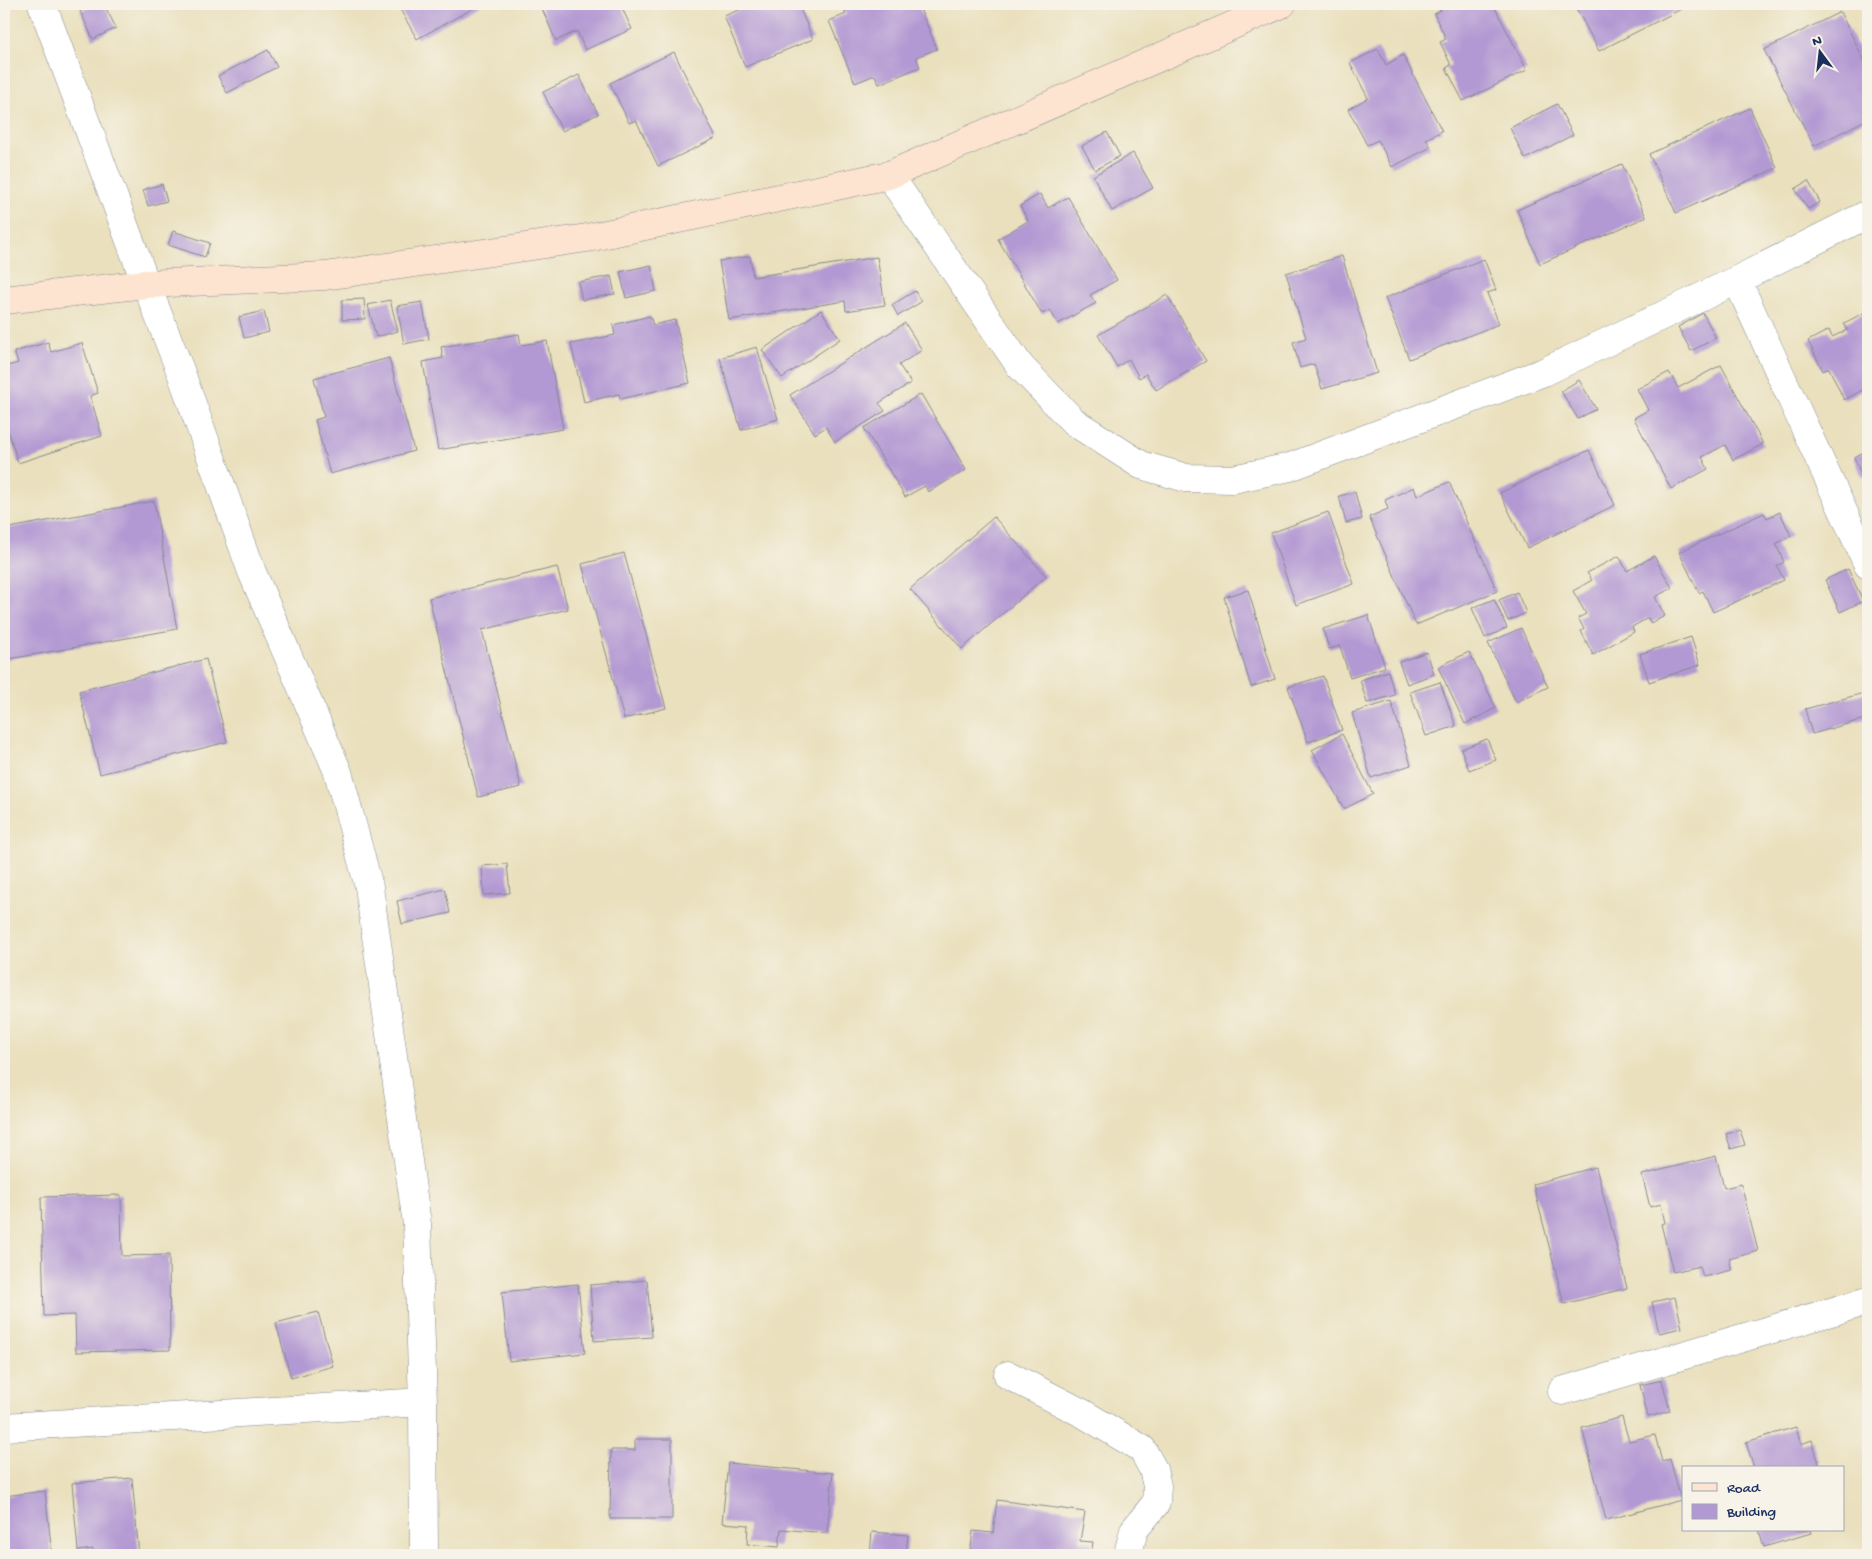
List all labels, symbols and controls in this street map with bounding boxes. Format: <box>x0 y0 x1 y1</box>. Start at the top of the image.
north arrow <box>1794 28 1844 78</box>
text: N <box>1811 32 1824 51</box>
legend <box>1682 1466 1844 1532</box>
text: Road <box>1727 1480 1761 1498</box>
text: Building <box>1726 1504 1776 1522</box>

